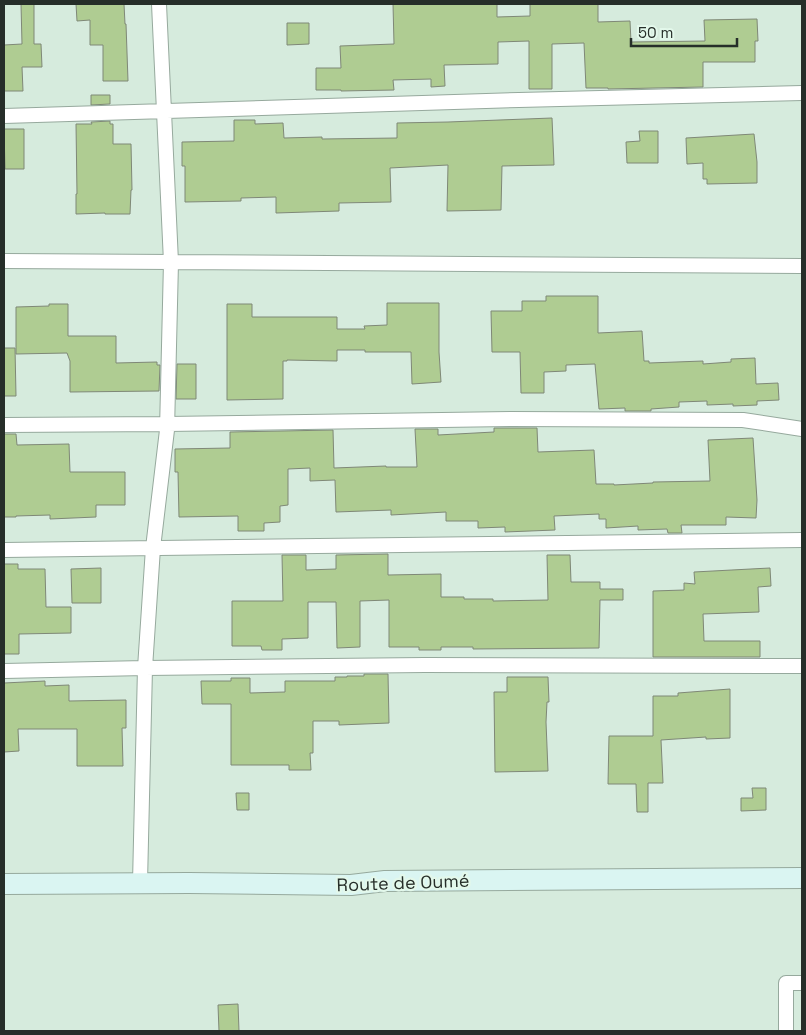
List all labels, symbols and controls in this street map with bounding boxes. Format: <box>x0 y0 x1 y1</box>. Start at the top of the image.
scale bar <box>631 15 737 47</box>
text: 50 m <box>638 23 673 42</box>
street label: Route de Oumé <box>336 869 470 896</box>

